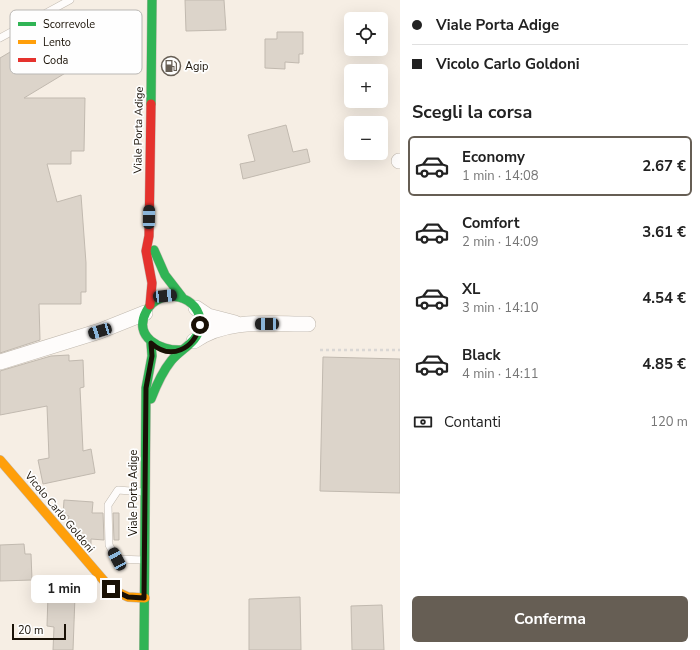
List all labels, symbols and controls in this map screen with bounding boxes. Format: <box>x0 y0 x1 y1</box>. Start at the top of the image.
legend <box>10 10 142 74</box>
map controls <box>344 12 388 160</box>
button: locate <box>344 12 388 56</box>
text: Viale Porta Adige <box>436 15 559 35</box>
text: Scorrevole <box>43 17 95 32</box>
text: Lento <box>43 35 71 50</box>
text: Coda <box>43 53 69 68</box>
text: Vicolo Carlo Goldoni <box>436 54 580 74</box>
fuel station icon: Agip <box>160 55 182 77</box>
place label: Agip <box>185 59 208 74</box>
button: + <box>344 64 388 108</box>
street label: Viale Porta Adige <box>130 86 147 174</box>
text: Scegli la corsa <box>412 100 532 124</box>
button: − <box>344 116 388 160</box>
text: Economy <box>462 147 525 167</box>
icon: car <box>414 148 450 184</box>
text: 2.67 € <box>642 156 686 176</box>
text: 1 min · 14:08 <box>462 167 538 185</box>
car <box>143 205 155 229</box>
text: Comfort <box>462 213 519 233</box>
icon: car <box>414 214 450 250</box>
text: 3.61 € <box>642 222 686 242</box>
text: 2 min · 14:09 <box>462 233 538 251</box>
text: XL <box>462 279 481 299</box>
icon: car <box>414 280 450 316</box>
text: 4.54 € <box>642 288 686 308</box>
car <box>152 289 178 303</box>
text: 3 min · 14:10 <box>462 299 538 317</box>
route start <box>191 316 209 334</box>
car <box>255 318 279 330</box>
car <box>87 322 113 340</box>
text: Black <box>462 345 500 365</box>
icon: car <box>414 346 450 382</box>
text: 4.85 € <box>642 354 686 374</box>
text: 4 min · 14:11 <box>462 365 538 383</box>
icon: cash <box>412 411 434 433</box>
text: Contanti <box>444 412 501 432</box>
text: 120 m <box>650 413 688 431</box>
street label: Viale Porta Adige <box>126 450 141 537</box>
street label: Vicolo Carlo Goldoni <box>21 468 98 556</box>
car <box>106 546 128 572</box>
callout: 1 min <box>31 575 97 603</box>
text: 1 min <box>47 580 81 598</box>
route end <box>102 580 120 598</box>
button: Conferma <box>412 596 688 642</box>
scale bar <box>12 622 66 641</box>
text: 20 m <box>18 623 43 638</box>

